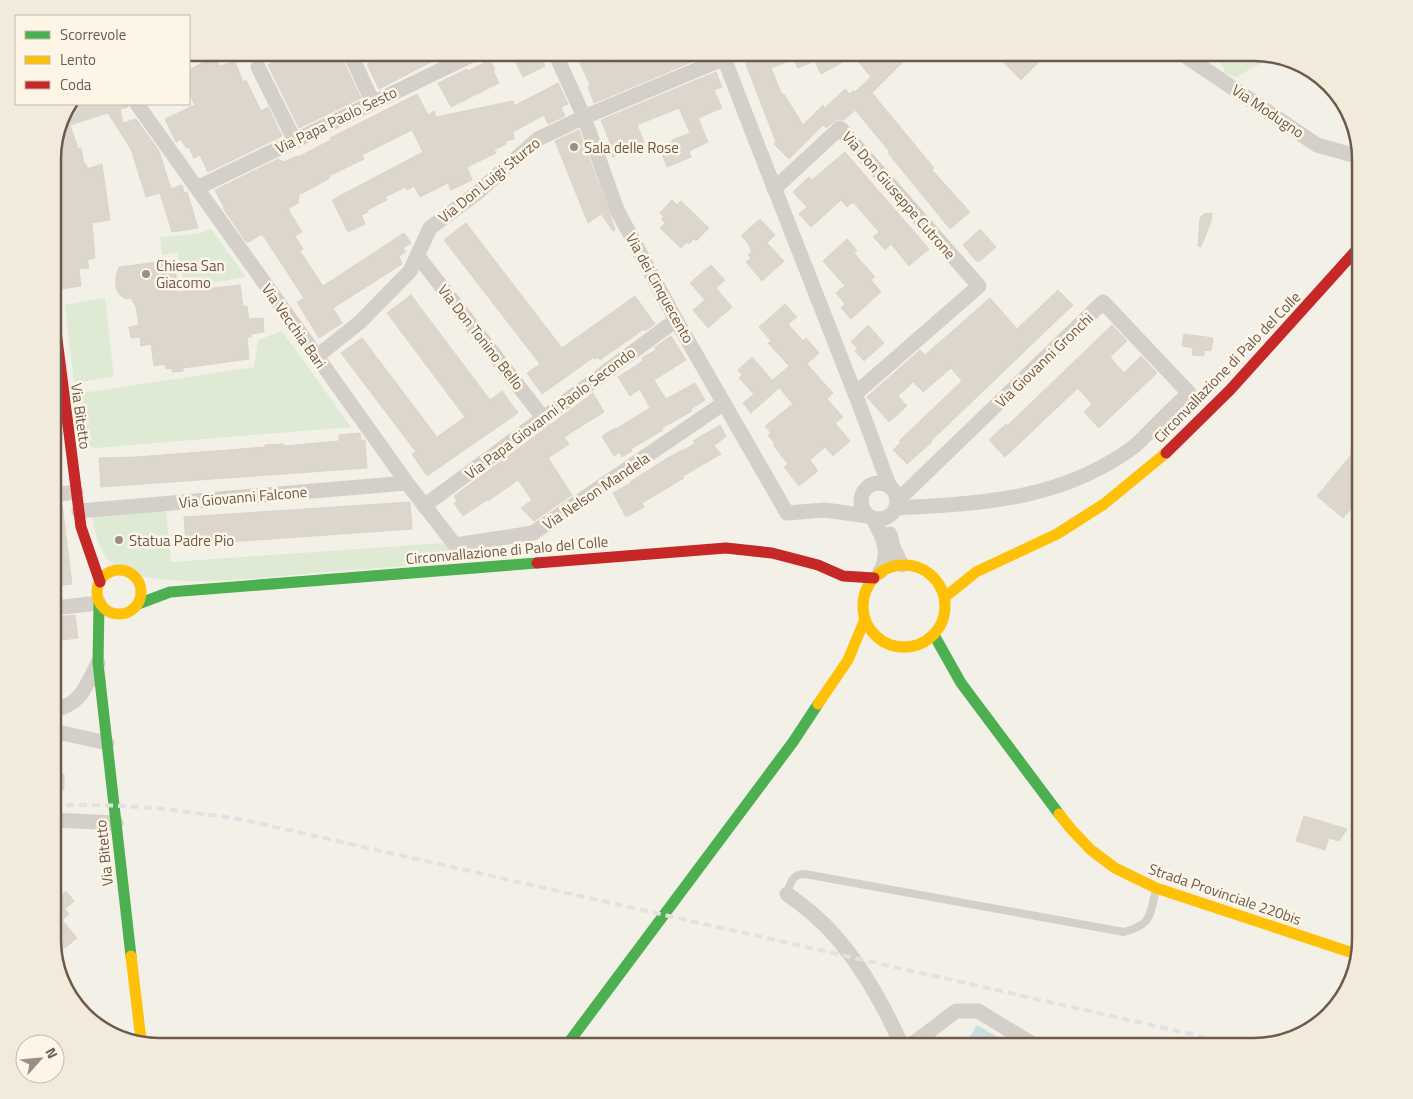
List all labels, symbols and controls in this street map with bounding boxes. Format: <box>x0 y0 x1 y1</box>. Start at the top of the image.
legend <box>15 15 190 105</box>
text: Scorrevole <box>60 23 126 46</box>
text: Lento <box>60 48 96 71</box>
text: Coda <box>60 73 92 96</box>
street label: Via Modugno <box>1227 78 1309 144</box>
street label: Via Papa Paolo Sesto <box>271 81 401 159</box>
street label: Via Don Giuseppe Cutrone <box>837 126 961 264</box>
street label: Via Don Luigi Sturzo <box>433 132 545 228</box>
place label: Sala delle Rose <box>584 136 679 159</box>
marker: Sala delle Rose <box>568 141 580 153</box>
street label: Via dei Cinquecento <box>620 229 700 347</box>
place label: Chiesa San Giacomo <box>156 254 225 294</box>
marker: Chiesa San Giacomo <box>140 268 152 280</box>
street label: Via Vecchia Bari <box>256 279 332 373</box>
street label: Via Don Tonino Bello <box>432 279 530 395</box>
street label: Circonvallazione di Palo del Colle <box>1148 286 1306 448</box>
street label: Via Giovanni Gronchi <box>990 307 1098 413</box>
street label: Via Papa Giovanni Paolo Secondo <box>460 341 640 485</box>
street label: Via Bitetto <box>65 381 97 451</box>
street label: Via Nelson Mandela <box>538 446 655 535</box>
street label: Via Giovanni Falcone <box>178 480 308 514</box>
place label: Statua Padre Pio <box>129 529 234 552</box>
street label: Circonvallazione di Palo del Colle <box>405 530 609 570</box>
marker: Statua Padre Pio <box>113 534 125 546</box>
street label: Via Bitetto <box>89 819 119 887</box>
street label: Strada Provinciale 220bis <box>1146 857 1304 931</box>
north arrow <box>15 1034 65 1084</box>
text: N <box>40 1044 64 1062</box>

